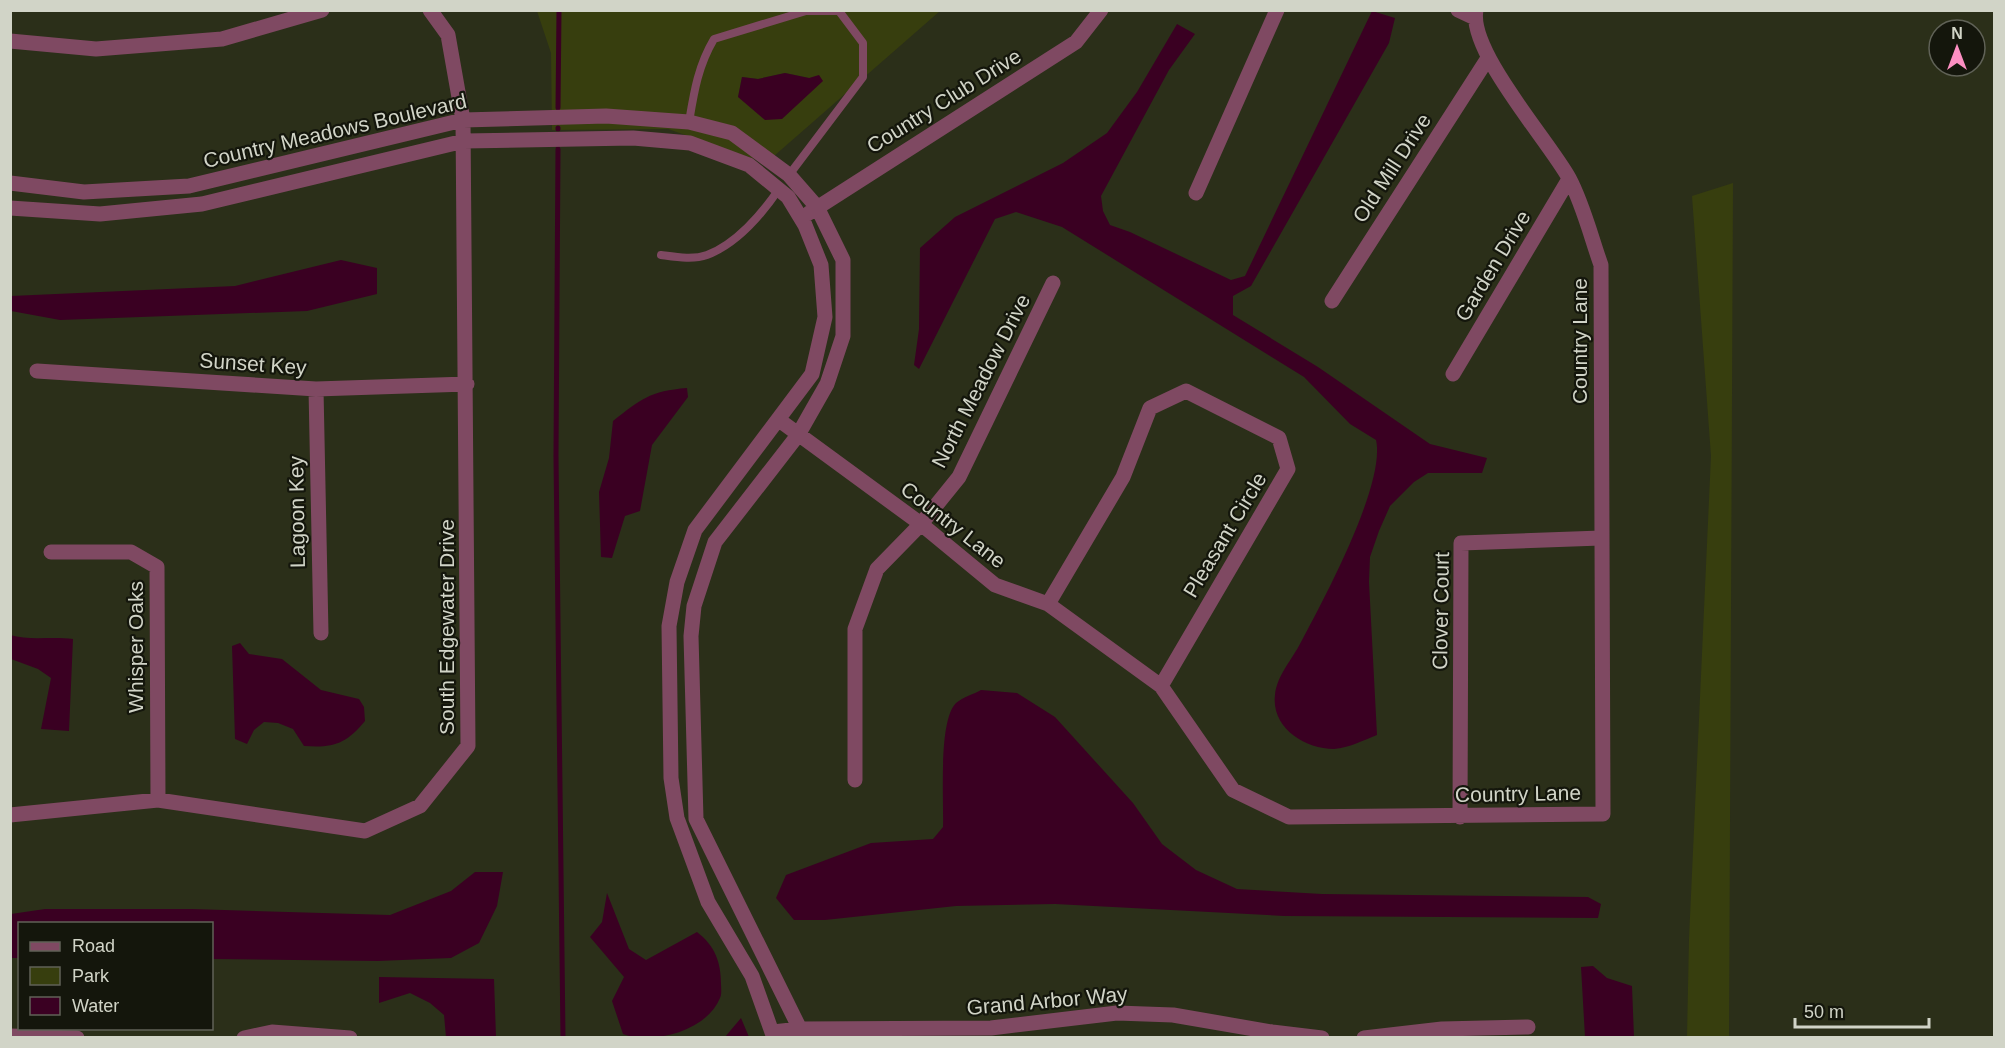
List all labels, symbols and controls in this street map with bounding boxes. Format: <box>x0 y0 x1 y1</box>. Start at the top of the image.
north arrow <box>1927 18 1987 78</box>
text: N <box>1951 25 1963 42</box>
street label: Country Club Drive <box>862 44 1025 157</box>
street label: Country Meadows Boulevard <box>201 89 469 172</box>
street label: Old Mill Drive <box>1348 109 1435 226</box>
street label: Garden Drive <box>1451 206 1535 325</box>
street label: Country Lane <box>1568 278 1591 404</box>
street label: North Meadow Drive <box>927 290 1034 471</box>
street label: Sunset Key <box>199 348 308 379</box>
street label: Lagoon Key <box>284 455 309 568</box>
street label: Pleasant Circle <box>1178 468 1271 601</box>
street label: Country Lane <box>897 477 1010 572</box>
street label: South Edgewater Drive <box>435 519 458 735</box>
street label: Clover Court <box>1428 552 1453 670</box>
street label: Whisper Oaks <box>124 581 147 713</box>
street label: Country Lane <box>1455 781 1581 806</box>
legend <box>18 922 213 1030</box>
text: Road <box>72 936 115 956</box>
text: Park <box>72 966 110 986</box>
street label: Grand Arbor Way <box>966 982 1129 1019</box>
scale bar <box>1795 991 1928 1029</box>
text: Water <box>72 996 119 1016</box>
text: 50 m <box>1804 1002 1844 1022</box>

